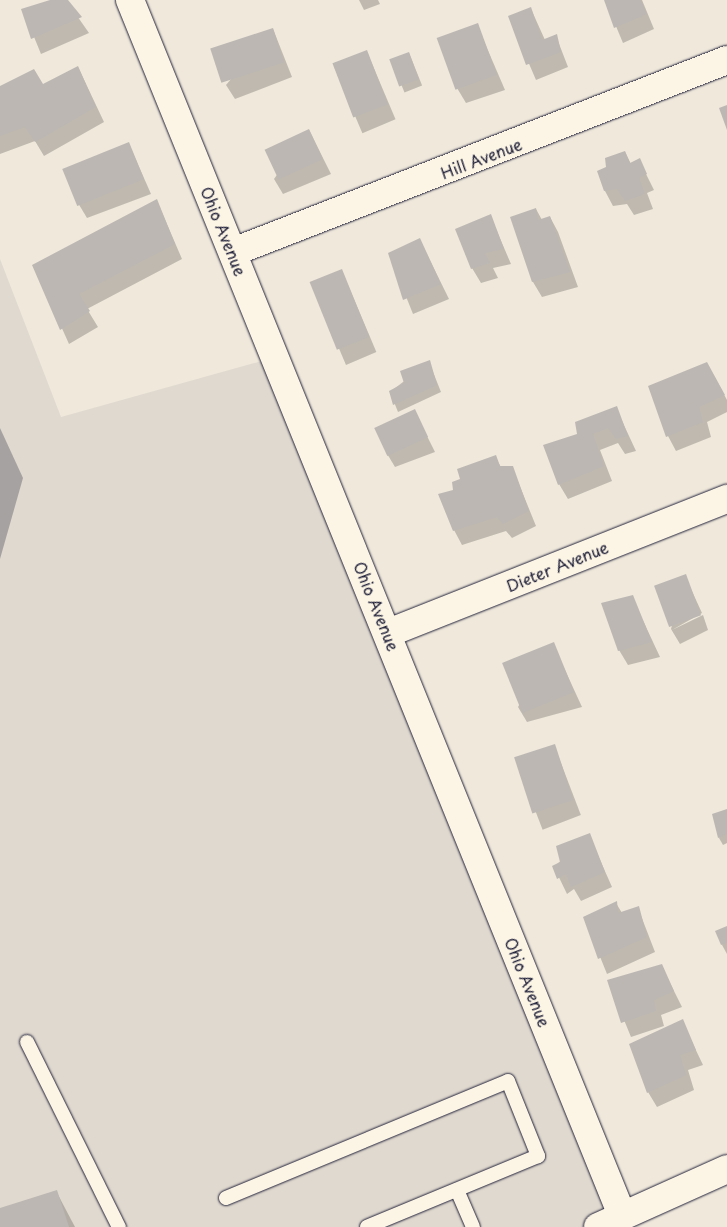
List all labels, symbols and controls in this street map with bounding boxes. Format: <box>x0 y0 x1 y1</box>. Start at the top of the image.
street label: Hill Avenue <box>438 134 524 182</box>
street label: Ohio Avenue <box>197 183 251 279</box>
street label: Dieter Avenue <box>504 537 610 595</box>
street label: Ohio Avenue <box>350 558 404 654</box>
street label: Ohio Avenue <box>501 934 555 1030</box>

